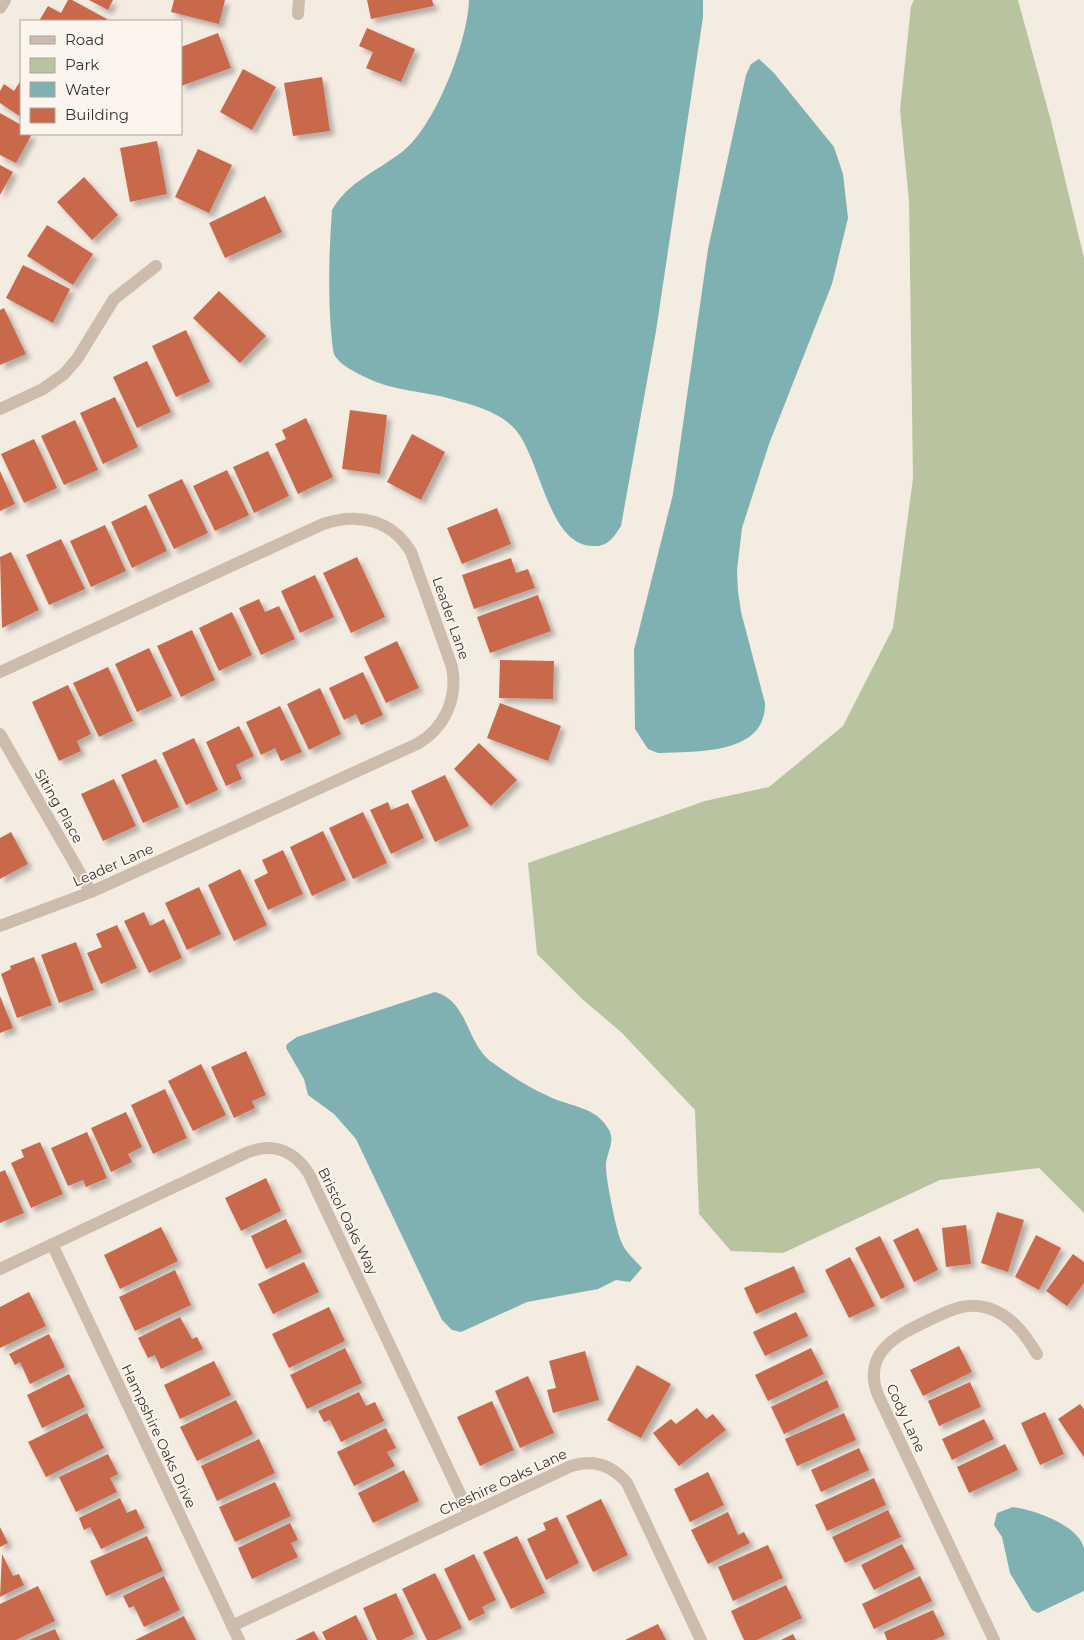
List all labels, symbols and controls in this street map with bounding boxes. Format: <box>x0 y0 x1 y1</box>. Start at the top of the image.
legend <box>20 20 182 135</box>
text: Road <box>65 30 104 49</box>
text: Park <box>65 55 99 74</box>
text: Water <box>65 80 111 99</box>
text: Building <box>65 105 129 124</box>
street label: Leader Lane <box>428 574 474 662</box>
street label: Siting Place <box>31 766 87 846</box>
street label: Leader Lane <box>70 839 156 891</box>
street label: Bristol Oaks Way <box>314 1164 382 1278</box>
street label: Hampshire Oaks Drive <box>118 1361 200 1511</box>
street label: Cody Lane <box>882 1381 930 1455</box>
street label: Cheshire Oaks Lane <box>436 1445 570 1519</box>

